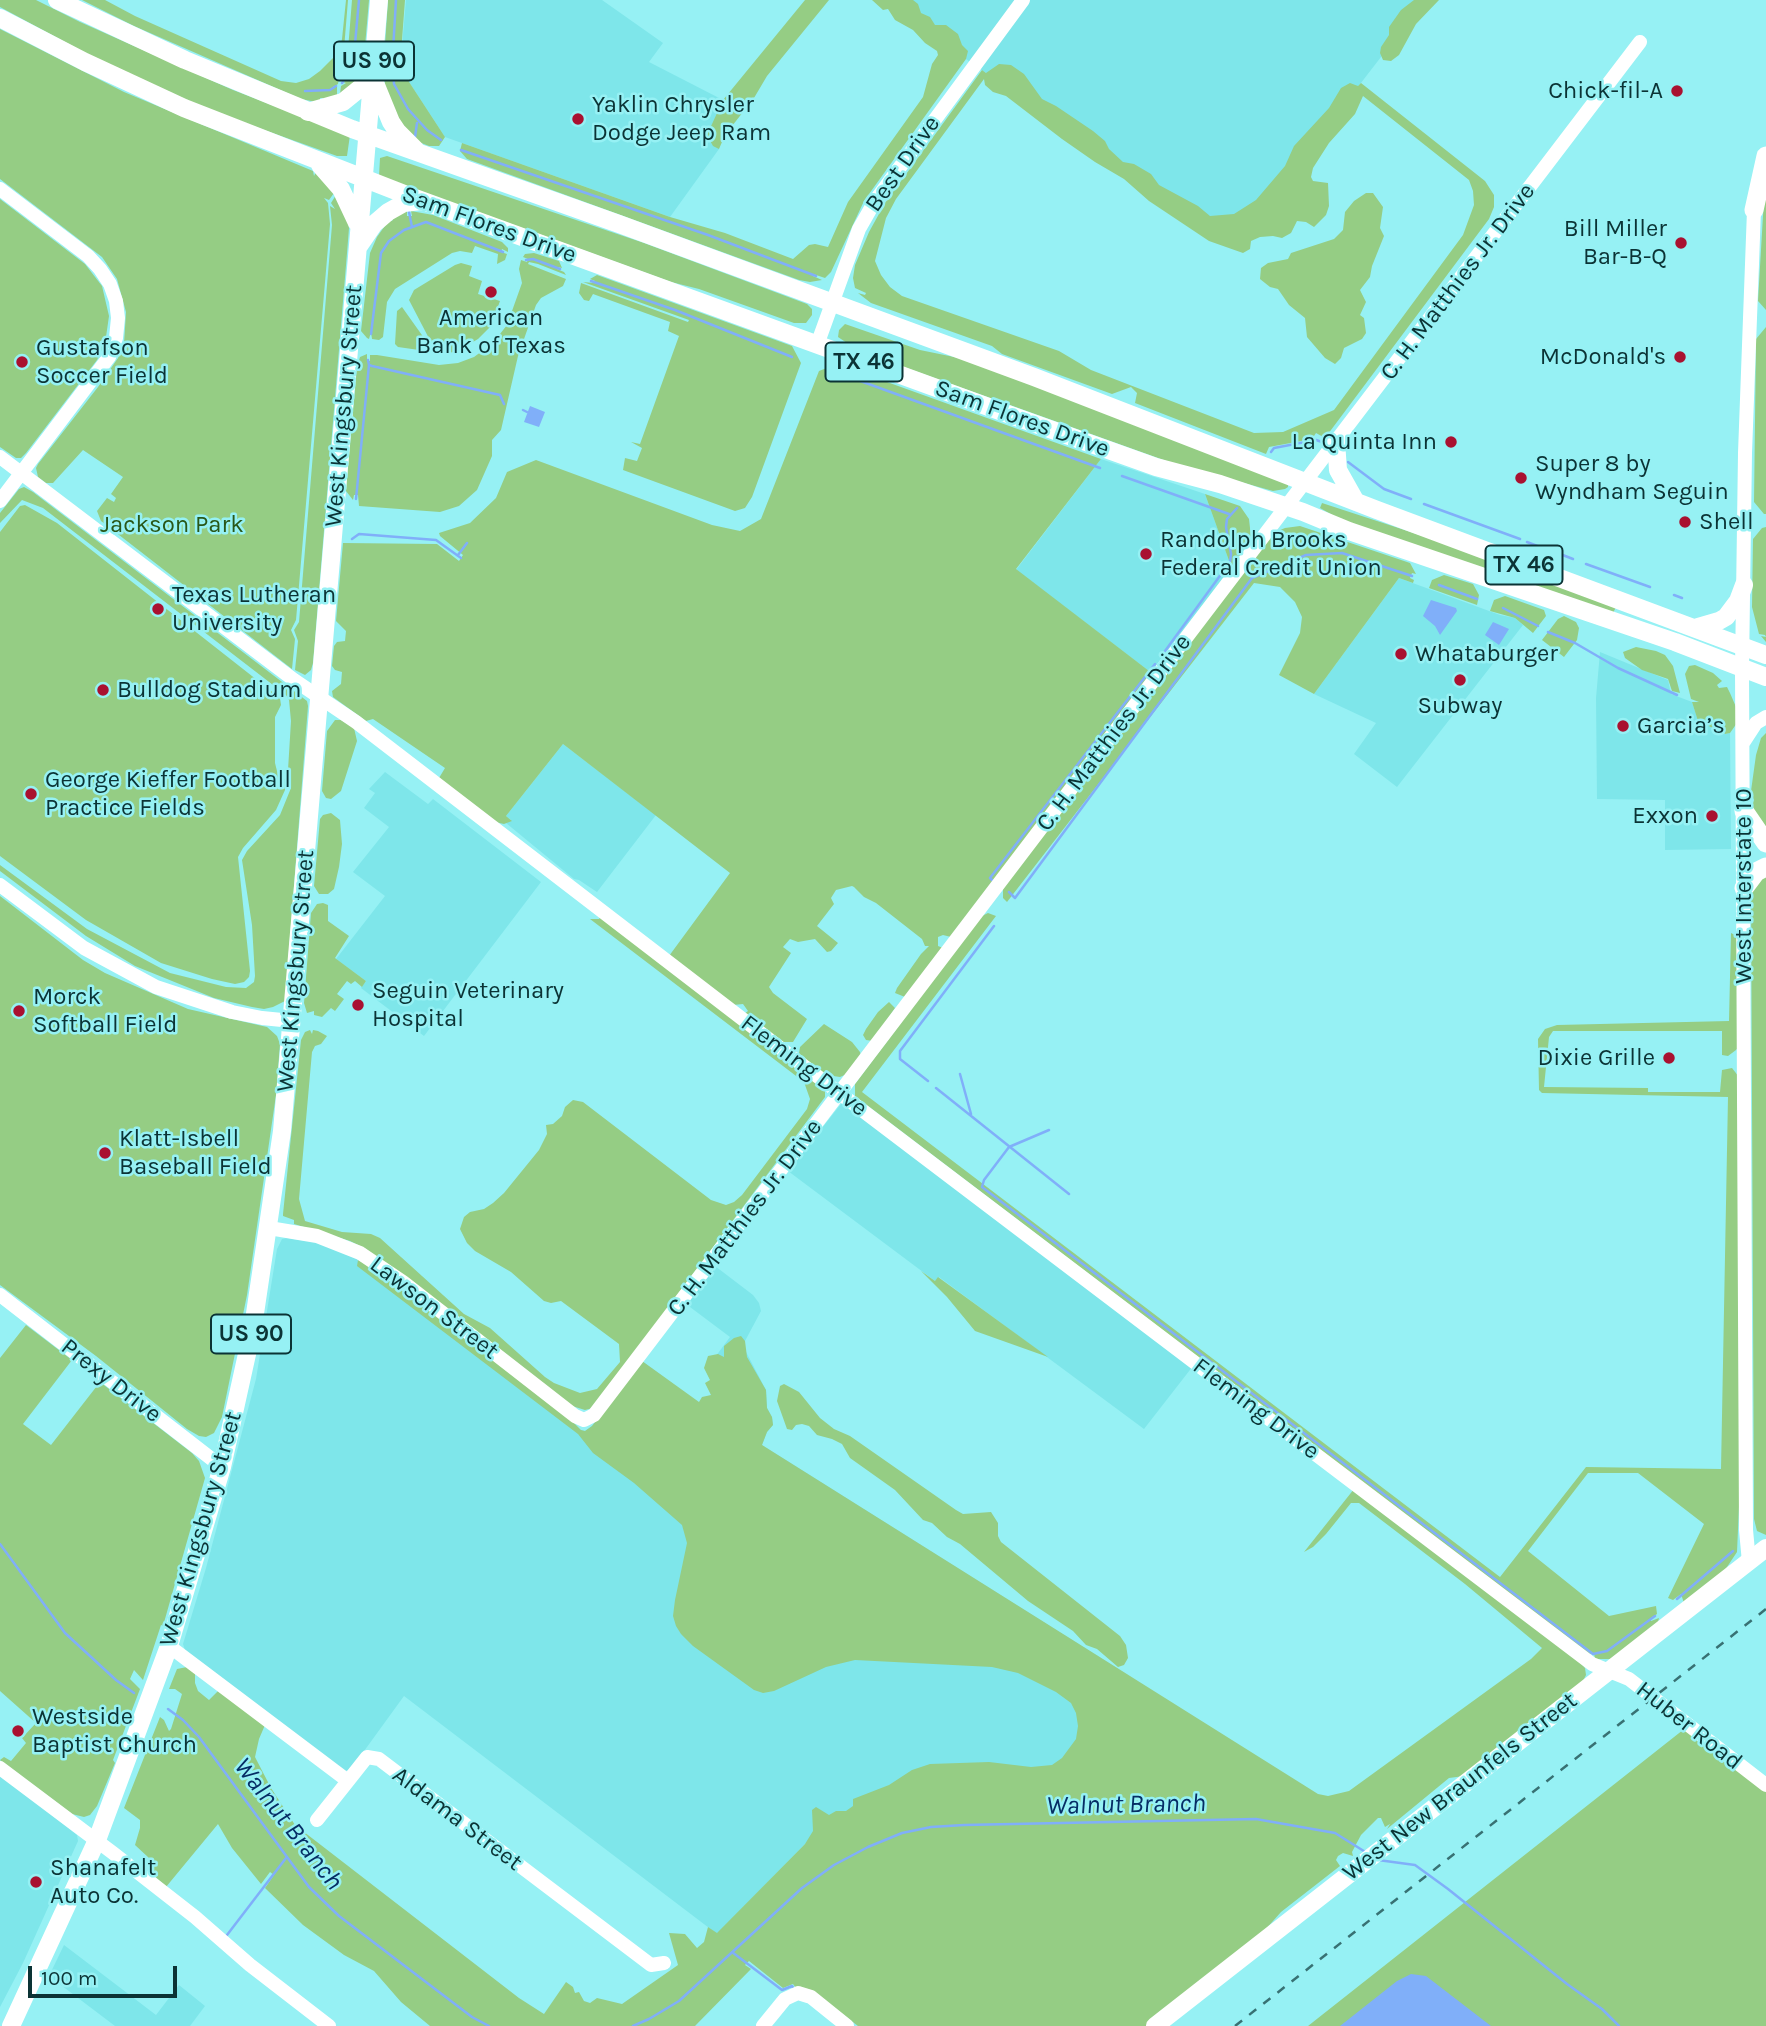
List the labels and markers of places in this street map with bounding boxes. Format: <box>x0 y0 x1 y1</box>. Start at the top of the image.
place label: Chick-fil-A <box>1548 77 1663 105</box>
marker: Chick-fil-A <box>1669 83 1685 99</box>
place label: Yaklin Chrysler Dodge Jeep Ram <box>592 91 771 147</box>
marker: Yaklin Chrysler Dodge Jeep Ram <box>570 111 586 127</box>
place label: Bill Miller Bar-B-Q <box>1564 215 1667 271</box>
marker: Bill Miller Bar-B-Q <box>1673 235 1689 251</box>
marker: American Bank of Texas <box>483 284 499 300</box>
place label: American Bank of Texas <box>416 304 566 360</box>
place label: Gustafson Soccer Field <box>36 334 168 390</box>
place label: McDonald's <box>1540 343 1666 371</box>
marker: McDonald's <box>1672 349 1688 365</box>
marker: Gustafson Soccer Field <box>14 354 30 370</box>
place label: La Quinta Inn <box>1291 428 1437 456</box>
marker: La Quinta Inn <box>1443 434 1459 450</box>
place label: Super 8 by Wyndham Seguin <box>1535 450 1729 506</box>
marker: Super 8 by Wyndham Seguin <box>1513 470 1529 486</box>
place label: Shell <box>1699 508 1754 536</box>
marker: Shell <box>1677 514 1693 530</box>
place label: Randolph Brooks Federal Credit Union <box>1160 526 1382 582</box>
marker: Randolph Brooks Federal Credit Union <box>1138 546 1154 562</box>
place label: Texas Lutheran University <box>172 581 336 637</box>
marker: Texas Lutheran University <box>150 601 166 617</box>
place label: Whataburger <box>1415 640 1558 668</box>
marker: Whataburger <box>1393 646 1409 662</box>
marker: Subway <box>1452 672 1468 688</box>
place label: Bulldog Stadium <box>117 676 302 704</box>
marker: Bulldog Stadium <box>95 682 111 698</box>
place label: Subway <box>1417 692 1503 720</box>
place label: Garcia’s <box>1637 712 1725 740</box>
marker: Garcia’s <box>1615 718 1631 734</box>
place label: George Kieffer Football Practice Fields <box>45 766 291 822</box>
marker: George Kieffer Football Practice Fields <box>23 786 39 802</box>
place label: Exxon <box>1632 802 1698 830</box>
marker: Exxon <box>1704 808 1720 824</box>
place label: Seguin Veterinary Hospital <box>372 977 564 1033</box>
place label: Morck Softball Field <box>33 983 177 1039</box>
marker: Seguin Veterinary Hospital <box>350 997 366 1013</box>
marker: Morck Softball Field <box>11 1003 27 1019</box>
place label: Dixie Grille <box>1538 1044 1655 1072</box>
marker: Dixie Grille <box>1661 1050 1677 1066</box>
place label: Klatt-Isbell Baseball Field <box>119 1125 272 1181</box>
marker: Klatt-Isbell Baseball Field <box>97 1145 113 1161</box>
place label: Westside Baptist Church <box>32 1703 197 1759</box>
marker: Westside Baptist Church <box>10 1723 26 1739</box>
place label: Shanafelt Auto Co. <box>50 1854 156 1910</box>
marker: Shanafelt Auto Co. <box>28 1874 44 1890</box>

